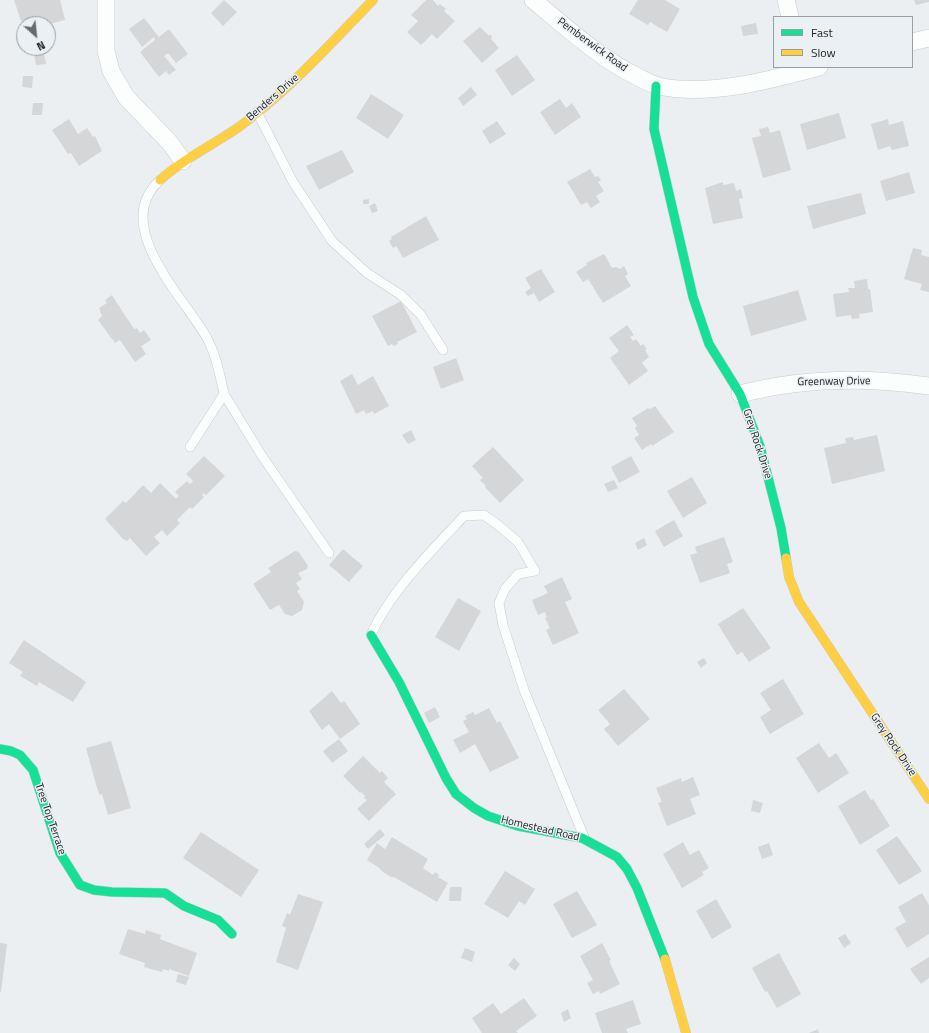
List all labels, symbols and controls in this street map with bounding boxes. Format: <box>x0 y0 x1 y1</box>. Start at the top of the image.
street label: Pemberwick Road <box>554 15 630 75</box>
north arrow <box>16 16 56 56</box>
legend <box>773 16 913 68</box>
text: Fast <box>811 23 833 42</box>
text: N <box>34 37 48 55</box>
text: Slow <box>811 43 836 62</box>
street label: Benders Drive <box>244 72 302 124</box>
street label: Greenway Drive <box>797 375 871 389</box>
street label: Grey Rock Drive <box>739 407 775 481</box>
street label: Grey Rock Drive <box>867 711 919 779</box>
street label: Tree Top Terrace <box>32 782 68 856</box>
street label: Homestead Road <box>500 814 580 844</box>

